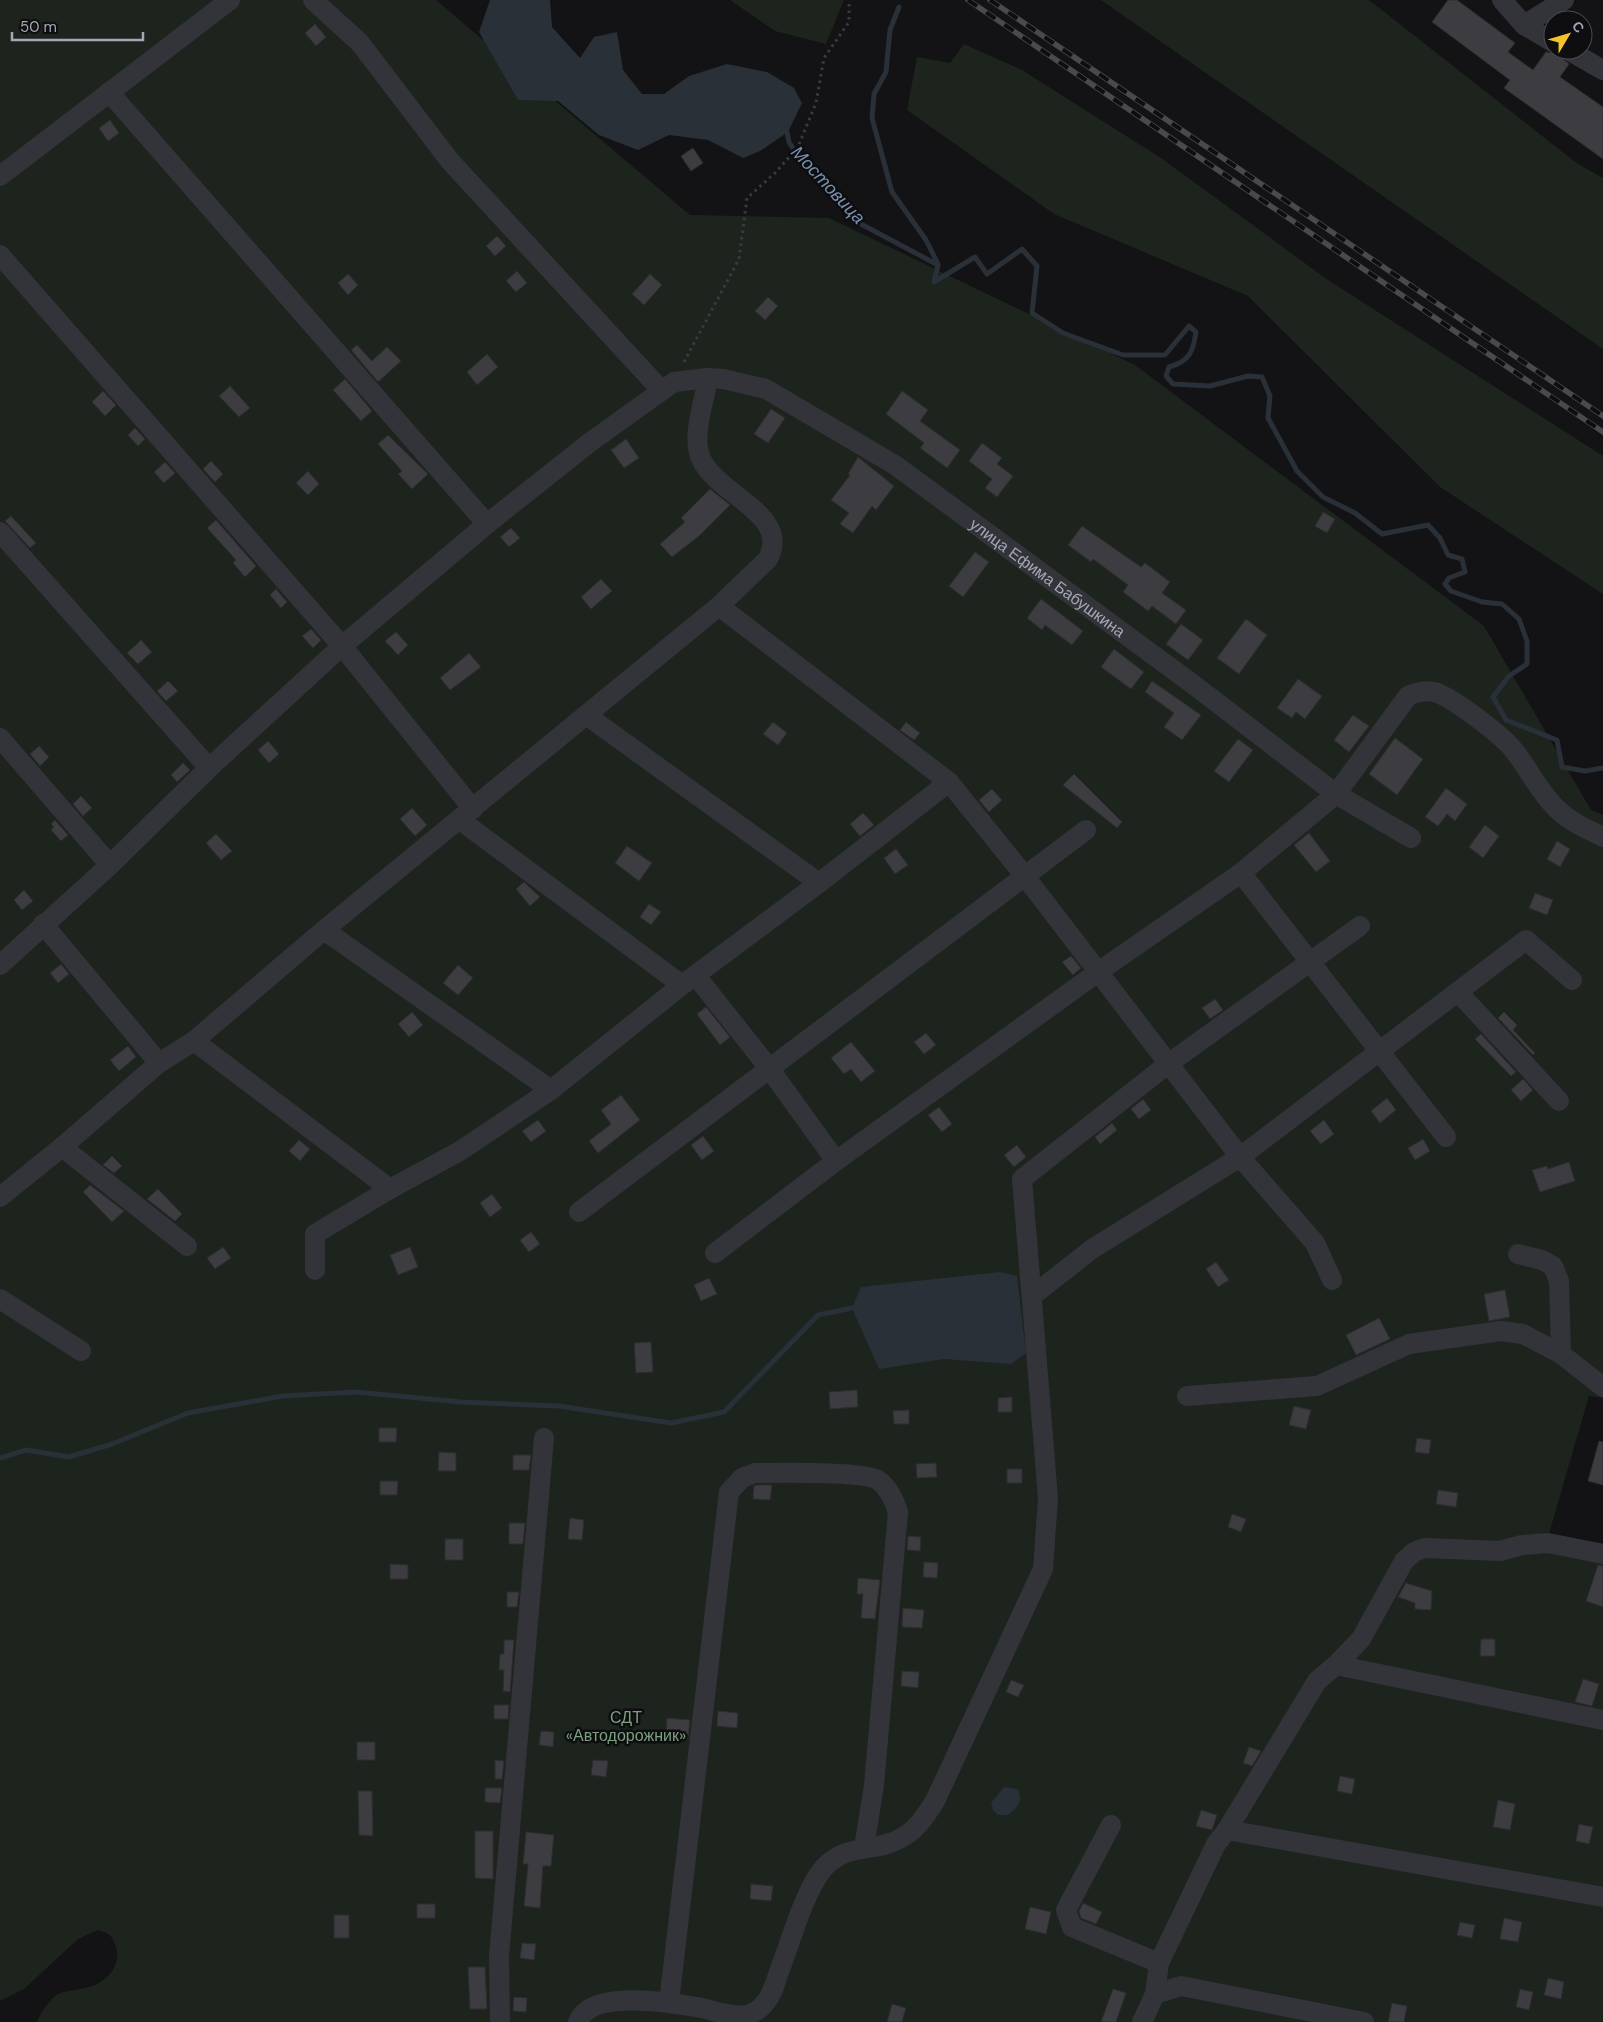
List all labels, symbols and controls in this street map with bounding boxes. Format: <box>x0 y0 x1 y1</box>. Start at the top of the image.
scale bar <box>12 10 144 42</box>
north arrow <box>1543 10 1593 60</box>
text: 50 m <box>20 17 57 37</box>
text: С <box>1568 17 1588 37</box>
water label: Мостовица <box>786 141 870 229</box>
street label: улица Ефима Бабушкина <box>966 513 1130 642</box>
park label: СДТ «Автодорожник» <box>566 1707 686 1746</box>

